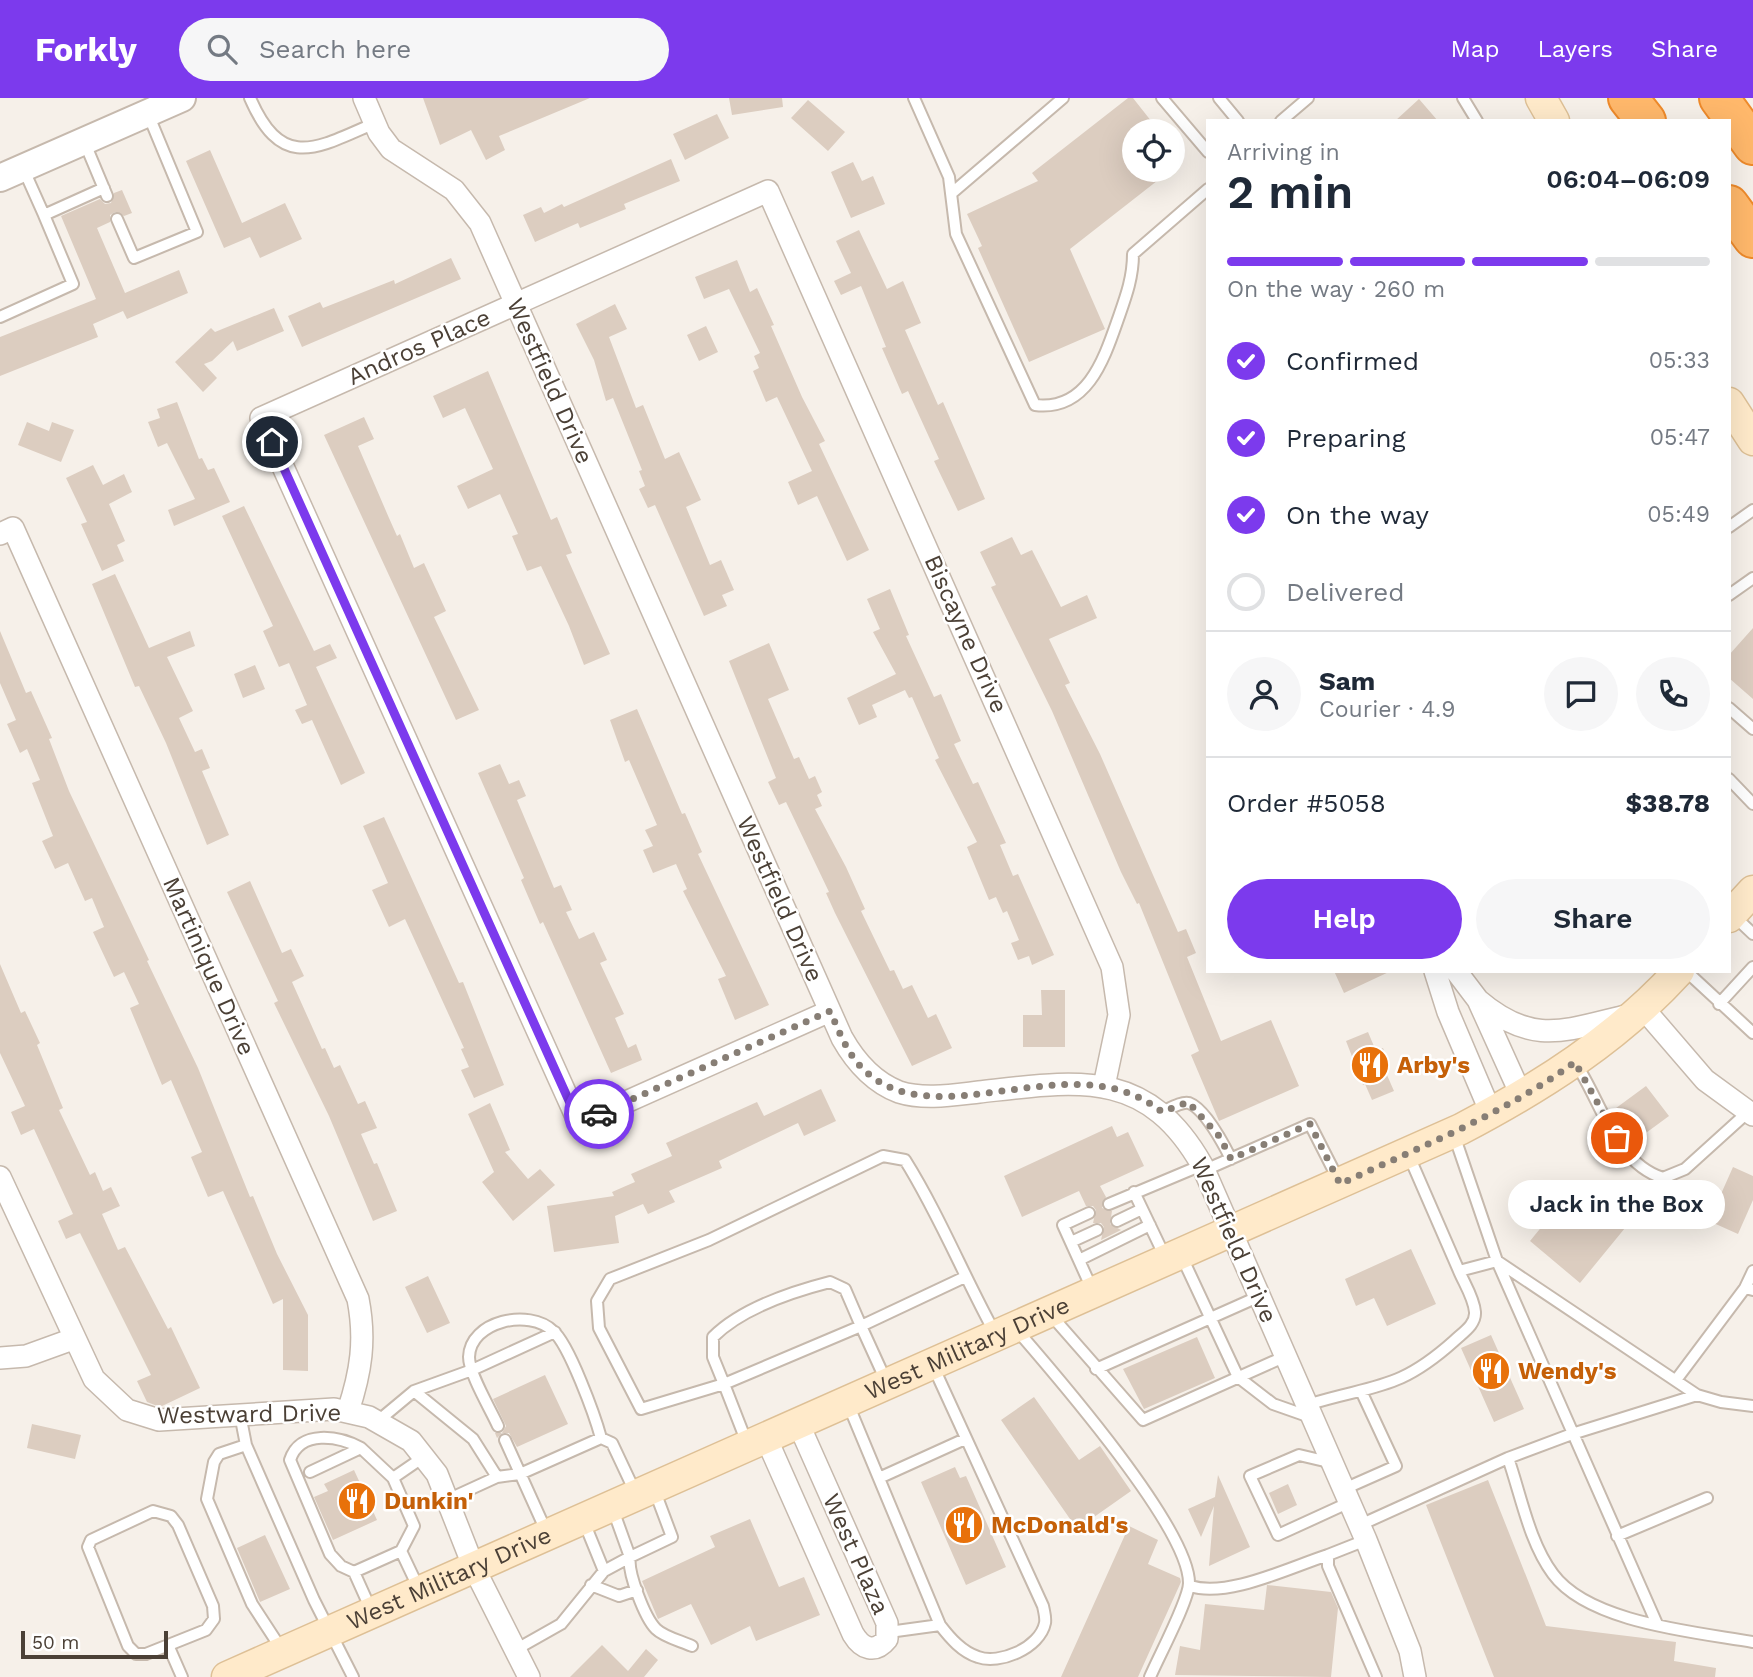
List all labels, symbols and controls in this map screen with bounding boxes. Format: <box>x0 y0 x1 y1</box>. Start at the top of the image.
search box <box>179 18 669 81</box>
text: Forkly <box>35 30 137 69</box>
icon: search <box>203 30 241 68</box>
text: Search here <box>259 34 411 64</box>
text: Map <box>1451 35 1499 63</box>
text: Layers <box>1537 35 1613 63</box>
text: Share <box>1651 35 1718 63</box>
map controls <box>1122 119 1185 182</box>
button: locate <box>1122 119 1185 182</box>
text: Arriving in <box>1227 139 1340 166</box>
text: 06:04–06:09 <box>1546 164 1710 194</box>
text: 2 min <box>1227 165 1353 219</box>
text: On the way · 260 m <box>1227 276 1445 303</box>
street label: Westfield Drive <box>501 294 599 468</box>
street label: Andros Place <box>343 303 495 391</box>
icon: check <box>1227 342 1265 380</box>
text: Confirmed <box>1286 346 1419 376</box>
text: 05:33 <box>1649 347 1710 374</box>
pin <box>242 412 302 472</box>
icon: check <box>1227 419 1265 457</box>
icon: home <box>253 423 291 461</box>
text: Preparing <box>1286 423 1406 453</box>
text: 05:47 <box>1650 424 1710 451</box>
icon: check <box>1227 496 1265 534</box>
text: On the way <box>1286 500 1429 530</box>
text: 05:49 <box>1647 501 1710 528</box>
street label: Biscayne Drive <box>919 551 1013 717</box>
text: Delivered <box>1286 577 1405 607</box>
button: person <box>1227 657 1301 731</box>
button: chat <box>1544 657 1618 731</box>
button: phone <box>1636 657 1710 731</box>
text: Sam <box>1319 666 1375 696</box>
text: Courier · 4.9 <box>1319 696 1455 723</box>
text: Order #5058 <box>1227 788 1386 818</box>
text: $38.78 <box>1625 788 1710 818</box>
street label: Westfield Drive <box>731 812 829 986</box>
street label: Martinique Drive <box>157 872 261 1060</box>
button: Help <box>1227 879 1462 959</box>
button: Share <box>1476 879 1710 959</box>
restaurant icon: Arby's <box>1349 1044 1391 1086</box>
place label: Arby's <box>1397 1051 1470 1079</box>
courier <box>564 1079 634 1149</box>
icon: car <box>580 1095 618 1133</box>
pin <box>1587 1108 1647 1168</box>
icon: bag <box>1598 1119 1636 1157</box>
street label: Westfield Drive <box>1185 1153 1283 1327</box>
callout: Jack in the Box <box>1508 1180 1726 1229</box>
text: Jack in the Box <box>1529 1191 1704 1218</box>
street label: West Military Drive <box>861 1291 1074 1406</box>
restaurant icon: Wendy's <box>1470 1350 1512 1392</box>
place label: Wendy's <box>1518 1357 1617 1385</box>
street label: Westward Drive <box>157 1398 341 1430</box>
restaurant icon: Dunkin' <box>336 1480 378 1522</box>
place label: Dunkin' <box>384 1487 474 1515</box>
street label: West Plaza <box>817 1489 895 1619</box>
restaurant icon: McDonald's <box>943 1504 985 1546</box>
place label: McDonald's <box>991 1511 1129 1539</box>
street label: West Military Drive <box>342 1521 556 1636</box>
scale bar <box>21 1628 168 1660</box>
text: 50 m <box>32 1631 79 1654</box>

